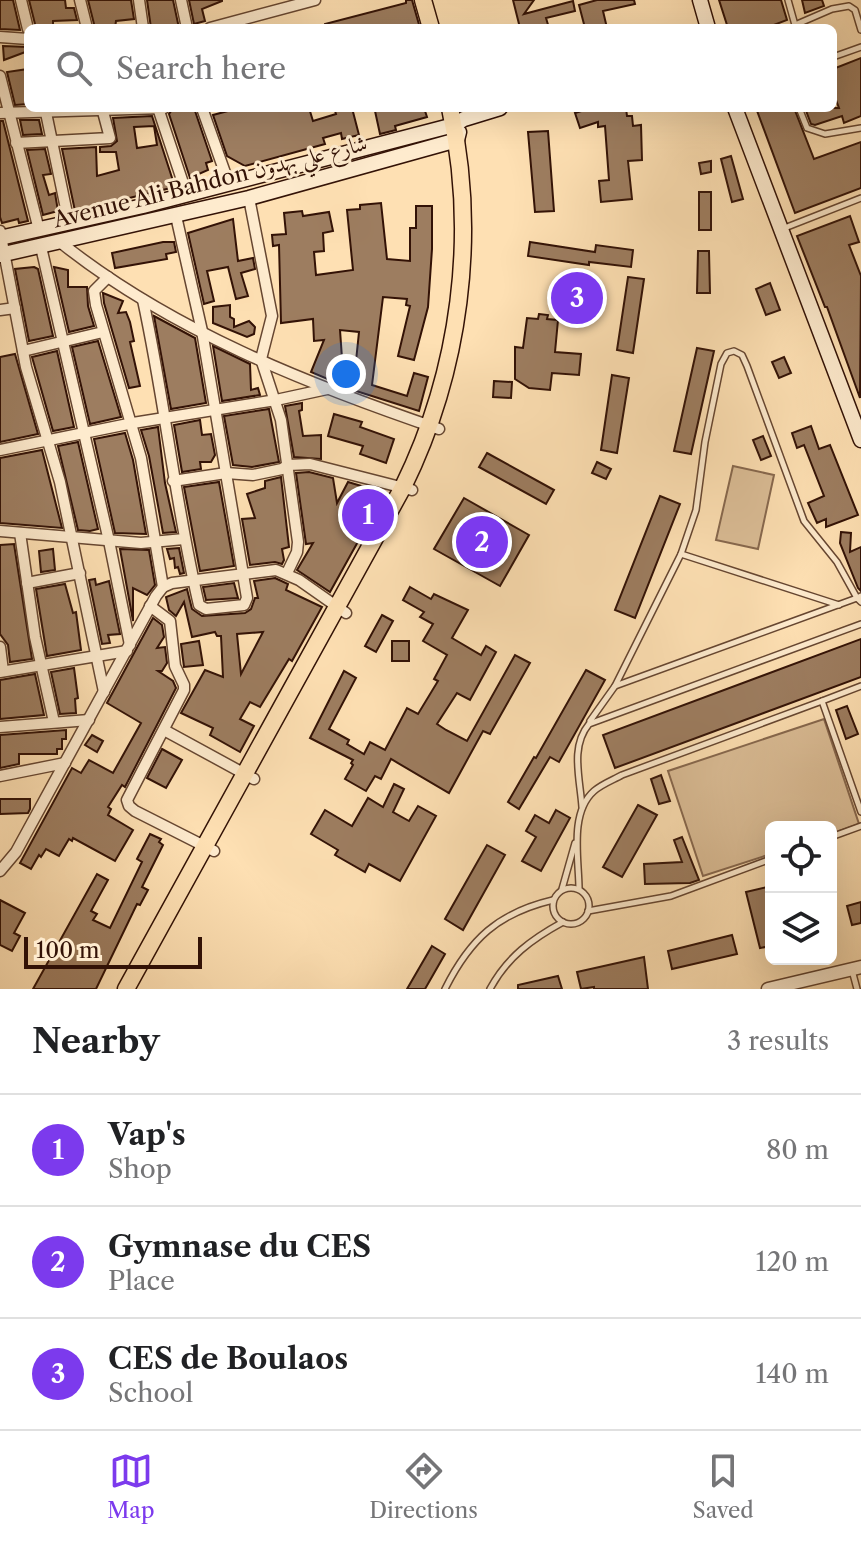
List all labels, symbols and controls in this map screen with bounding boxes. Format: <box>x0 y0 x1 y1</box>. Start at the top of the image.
search box <box>24 24 837 112</box>
icon: search <box>52 46 96 90</box>
text: Search here <box>116 50 286 87</box>
street label: Avenue Ali Bahdon شارع علي بهدون <box>49 129 372 242</box>
pin: 3 <box>551 268 603 328</box>
your location <box>326 354 366 394</box>
pin: 1 <box>342 485 394 545</box>
pin: 2 <box>456 512 508 572</box>
map controls <box>765 821 837 965</box>
button: locate <box>765 821 837 893</box>
button: layers <box>765 893 837 965</box>
scale bar <box>24 933 202 969</box>
text: 100 m <box>36 937 99 964</box>
text: Nearby <box>32 1020 160 1062</box>
text: 3 results <box>727 1025 829 1057</box>
text: Vap's <box>108 1116 186 1153</box>
text: 1 <box>52 1134 64 1166</box>
text: 80 m <box>766 1134 829 1166</box>
text: Shop <box>108 1153 172 1185</box>
text: Gymnase du CES <box>108 1228 371 1265</box>
text: 2 <box>50 1246 66 1278</box>
text: 120 m <box>755 1246 829 1278</box>
text: Place <box>108 1265 175 1297</box>
text: CES de Boulaos <box>108 1340 348 1377</box>
text: 3 <box>51 1358 65 1390</box>
text: 140 m <box>755 1358 829 1390</box>
text: School <box>108 1377 193 1409</box>
tab: Map <box>107 1449 155 1524</box>
tab: Directions <box>369 1449 478 1524</box>
tab: Saved <box>693 1449 754 1524</box>

